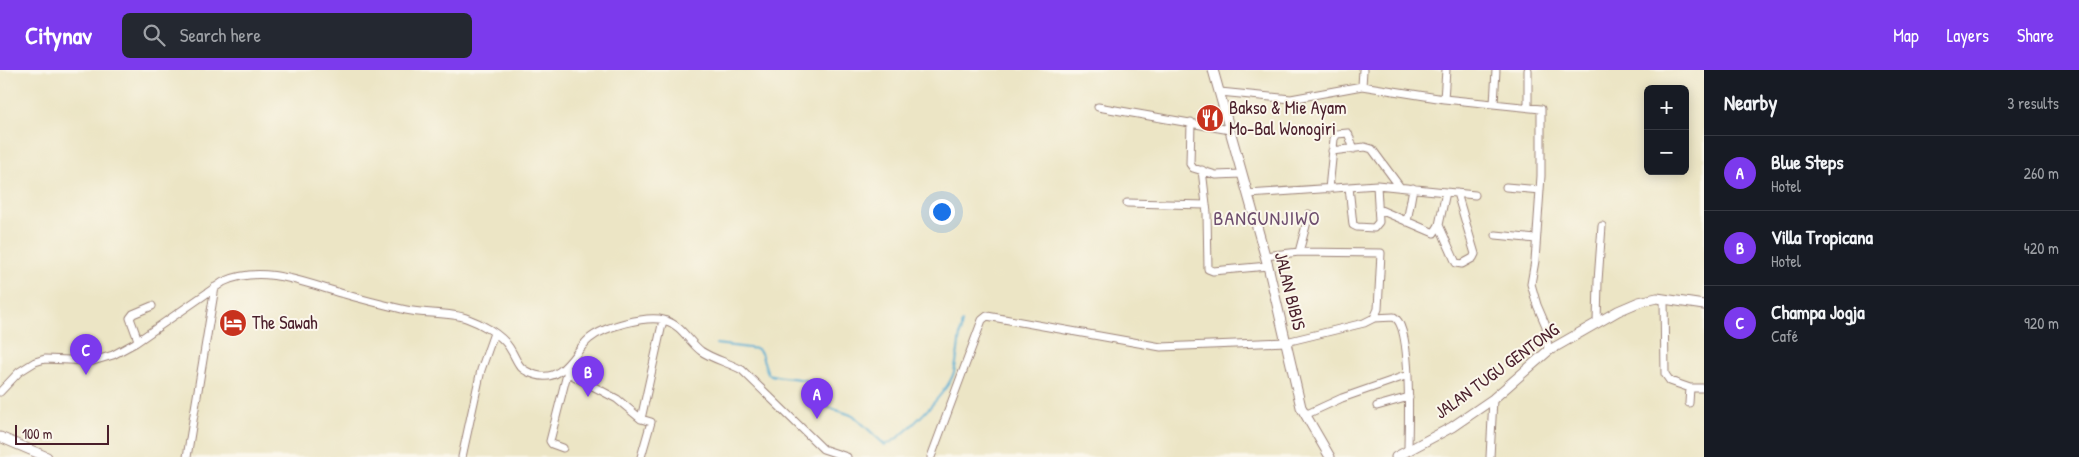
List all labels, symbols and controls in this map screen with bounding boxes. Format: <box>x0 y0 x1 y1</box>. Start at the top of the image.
search box <box>122 13 472 58</box>
text: Citynav <box>25 19 92 51</box>
icon: search <box>140 21 168 49</box>
text: Search here <box>180 22 261 48</box>
text: Map <box>1893 23 1919 48</box>
text: Layers <box>1947 23 1989 48</box>
text: Share <box>2017 23 2054 48</box>
map controls <box>1644 85 1689 175</box>
button: + <box>1644 85 1689 130</box>
text: Nearby <box>1724 88 1777 117</box>
text: 3 results <box>2007 92 2059 114</box>
place label: Bakso & Mie Ayam Mo-Bal Wonogiri <box>1229 95 1346 141</box>
restaurant icon: Bakso & Mie Ayam Mo-Bal Wonogiri <box>1195 103 1225 133</box>
button: − <box>1644 130 1689 175</box>
text: Blue Steps <box>1771 149 1844 175</box>
text: A <box>1736 162 1744 184</box>
text: 260 m <box>2023 162 2059 184</box>
text: Hotel <box>1771 175 1801 197</box>
your location <box>929 199 955 225</box>
district label: BANGUNJIWO <box>1213 204 1321 231</box>
text: Villa Tropicana <box>1771 224 1873 250</box>
text: B <box>1736 237 1744 259</box>
text: 420 m <box>2024 237 2059 259</box>
street label: JALAN BIBIS <box>1269 249 1312 333</box>
text: Hotel <box>1771 250 1801 272</box>
text: Champa Jogja <box>1771 299 1865 325</box>
hotel icon: The Sawah <box>218 308 248 338</box>
place label: The Sawah <box>252 310 318 335</box>
text: C <box>1736 312 1744 334</box>
text: 920 m <box>2024 312 2059 334</box>
street label: JALAN TUGU GENTONG <box>1429 317 1564 424</box>
text: Café <box>1771 325 1798 347</box>
pin: C <box>70 334 102 375</box>
pin: B <box>572 356 604 397</box>
pin: A <box>801 378 833 419</box>
scale bar <box>15 422 109 445</box>
text: 100 m <box>22 424 52 443</box>

